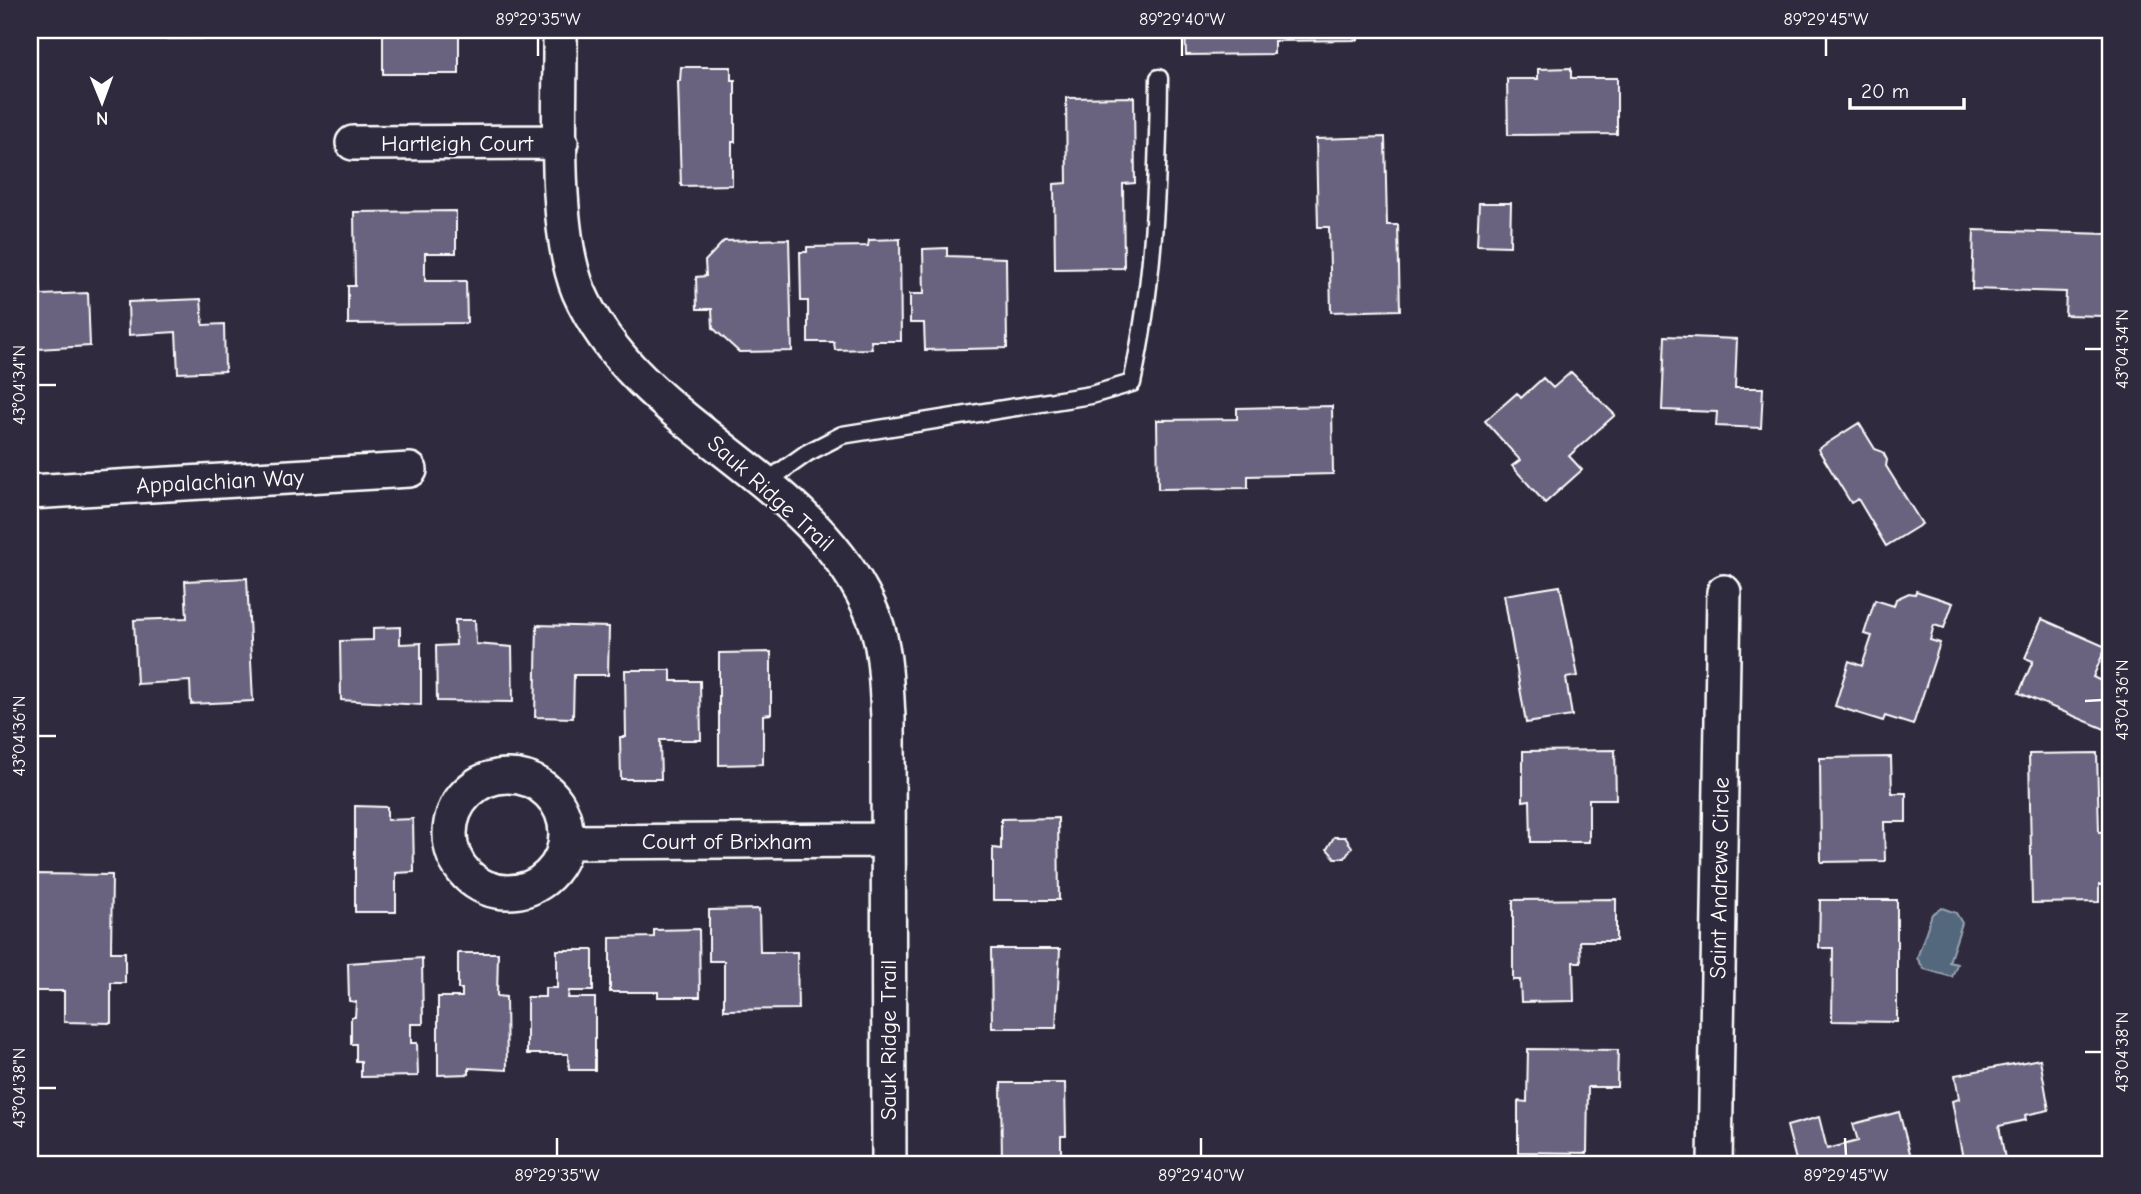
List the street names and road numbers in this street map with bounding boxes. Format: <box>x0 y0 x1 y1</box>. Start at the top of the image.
street label: Hartleigh Court <box>381 130 534 157</box>
street label: Sauk Ridge Trail <box>702 430 839 557</box>
street label: Appalachian Way <box>135 464 305 499</box>
street label: Saint Andrews Circle <box>1704 777 1735 979</box>
street label: Court of Brixham <box>642 828 812 855</box>
street label: Sauk Ridge Trail <box>875 960 902 1120</box>

